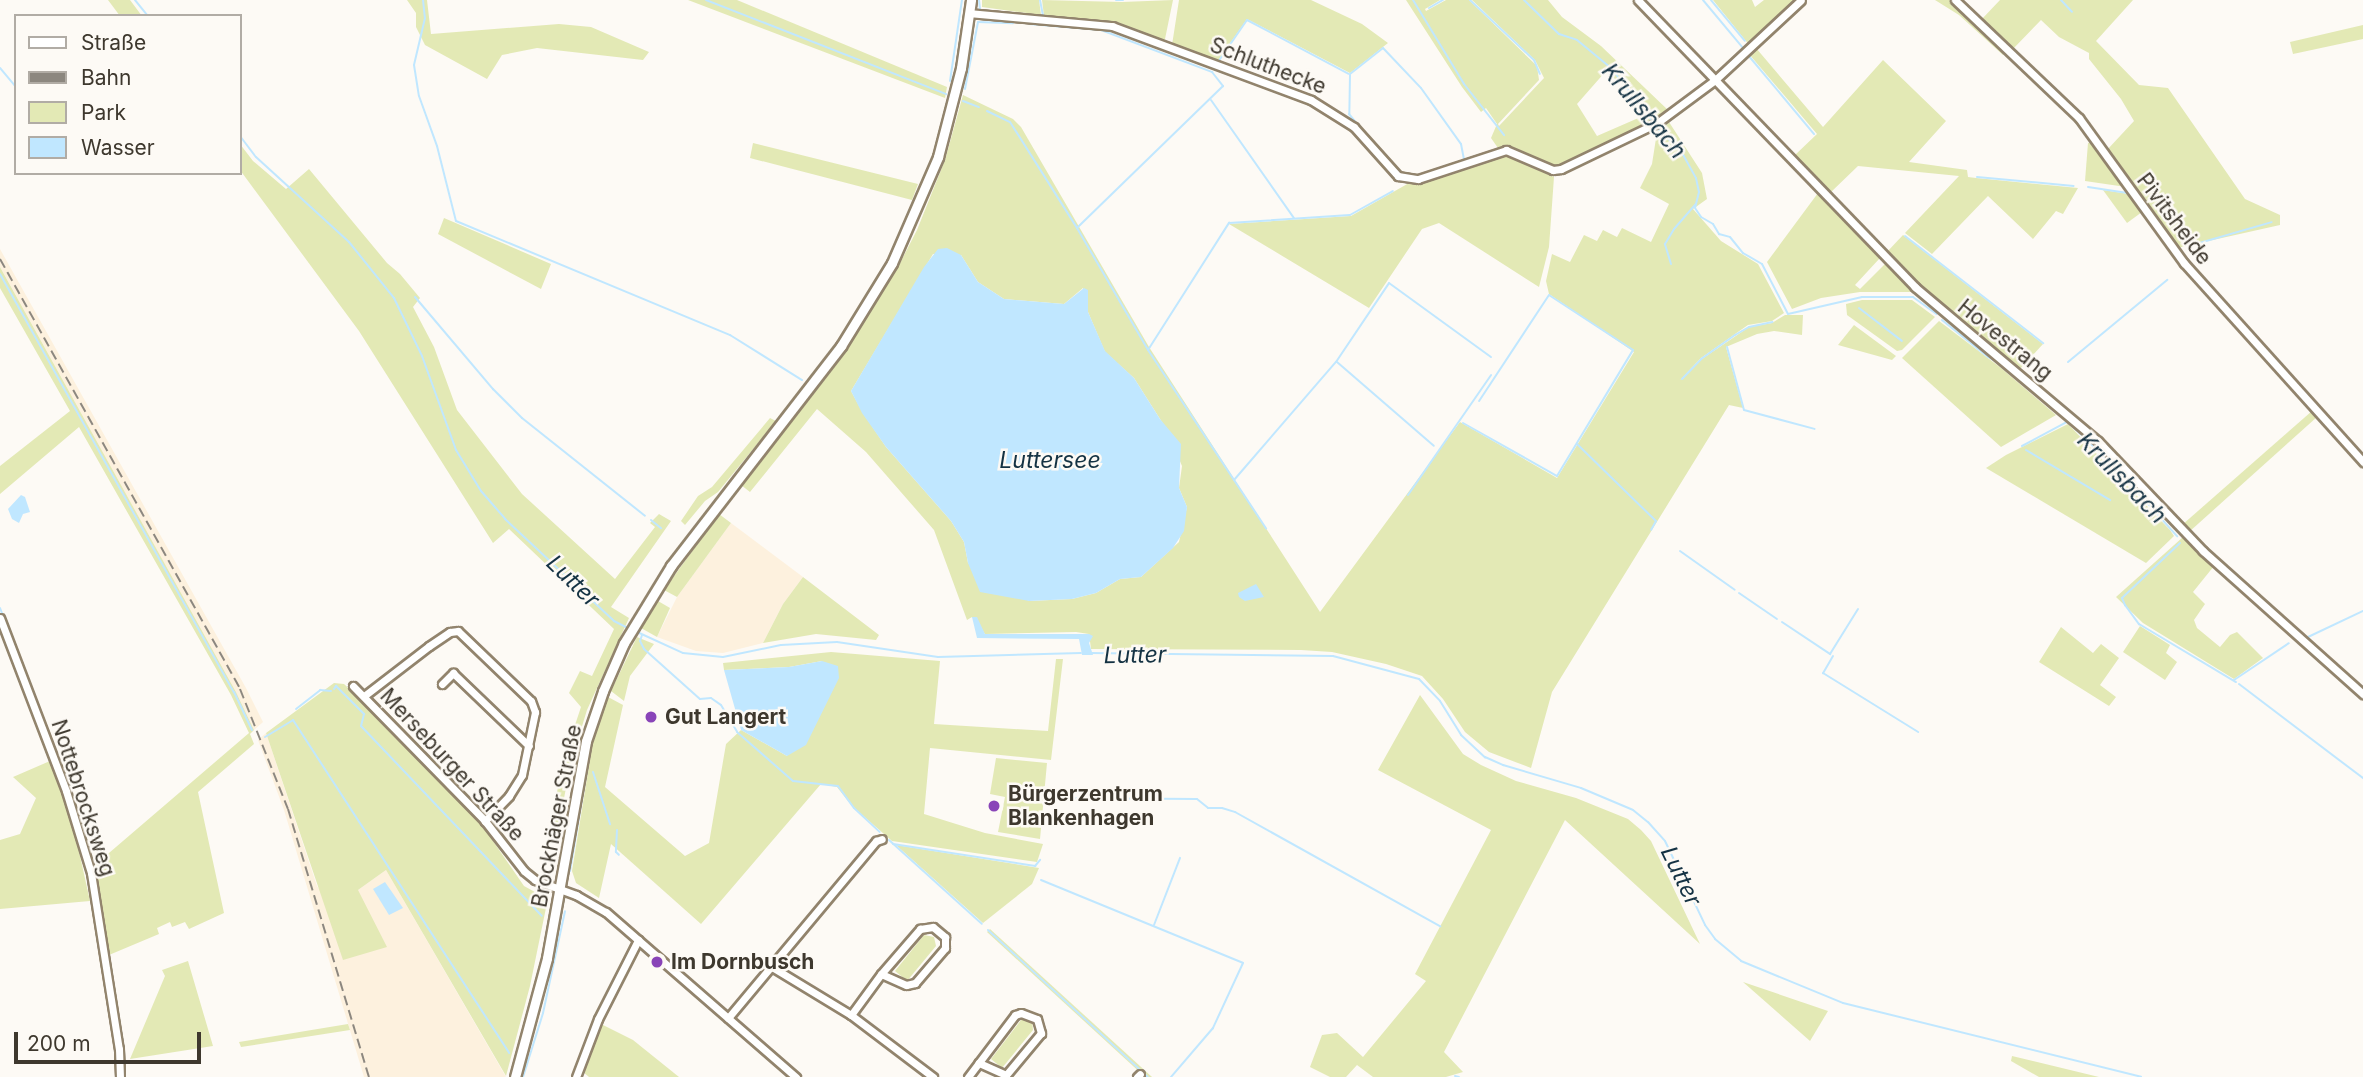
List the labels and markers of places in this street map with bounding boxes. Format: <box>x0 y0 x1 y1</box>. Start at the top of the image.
place label: Gut Langert <box>665 704 786 730</box>
marker: Gut Langert <box>643 709 659 725</box>
place label: Bürgerzentrum Blankenhagen <box>1008 781 1163 831</box>
marker: Bürgerzentrum Blankenhagen <box>986 798 1002 814</box>
place label: Im Dornbusch <box>671 949 814 975</box>
marker: Im Dornbusch <box>649 954 665 970</box>

